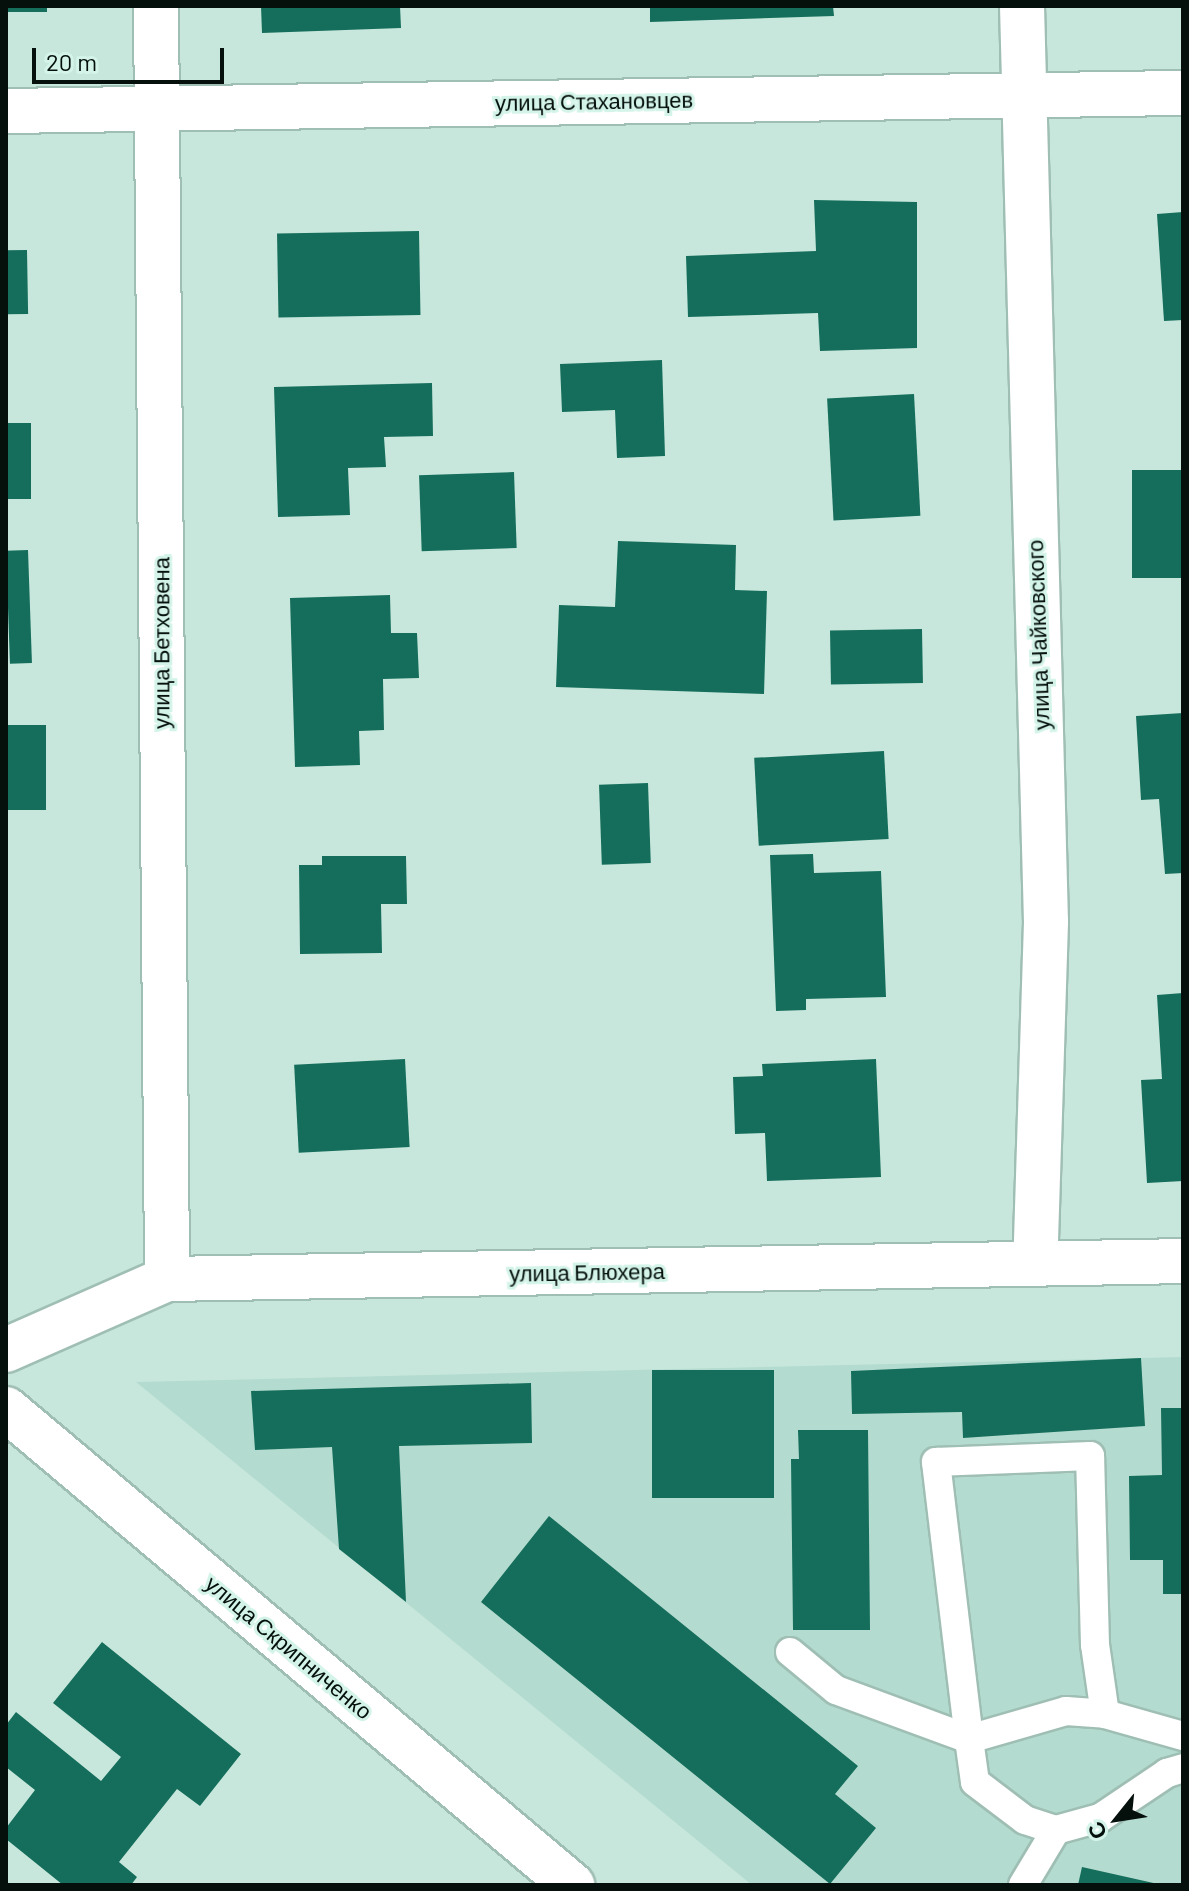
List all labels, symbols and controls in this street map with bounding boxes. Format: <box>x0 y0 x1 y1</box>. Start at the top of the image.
scale bar <box>36 32 228 82</box>
text: 20 m <box>46 47 97 76</box>
street label: улица Стахановцев <box>495 86 693 116</box>
street label: улица Чайковского <box>1021 539 1055 731</box>
street label: улица Бетховена <box>148 557 174 729</box>
street label: улица Блюхера <box>509 1257 665 1287</box>
street label: улица Скрипниченко <box>200 1570 378 1724</box>
north arrow <box>1077 1779 1157 1859</box>
text: С <box>1081 1818 1111 1844</box>

